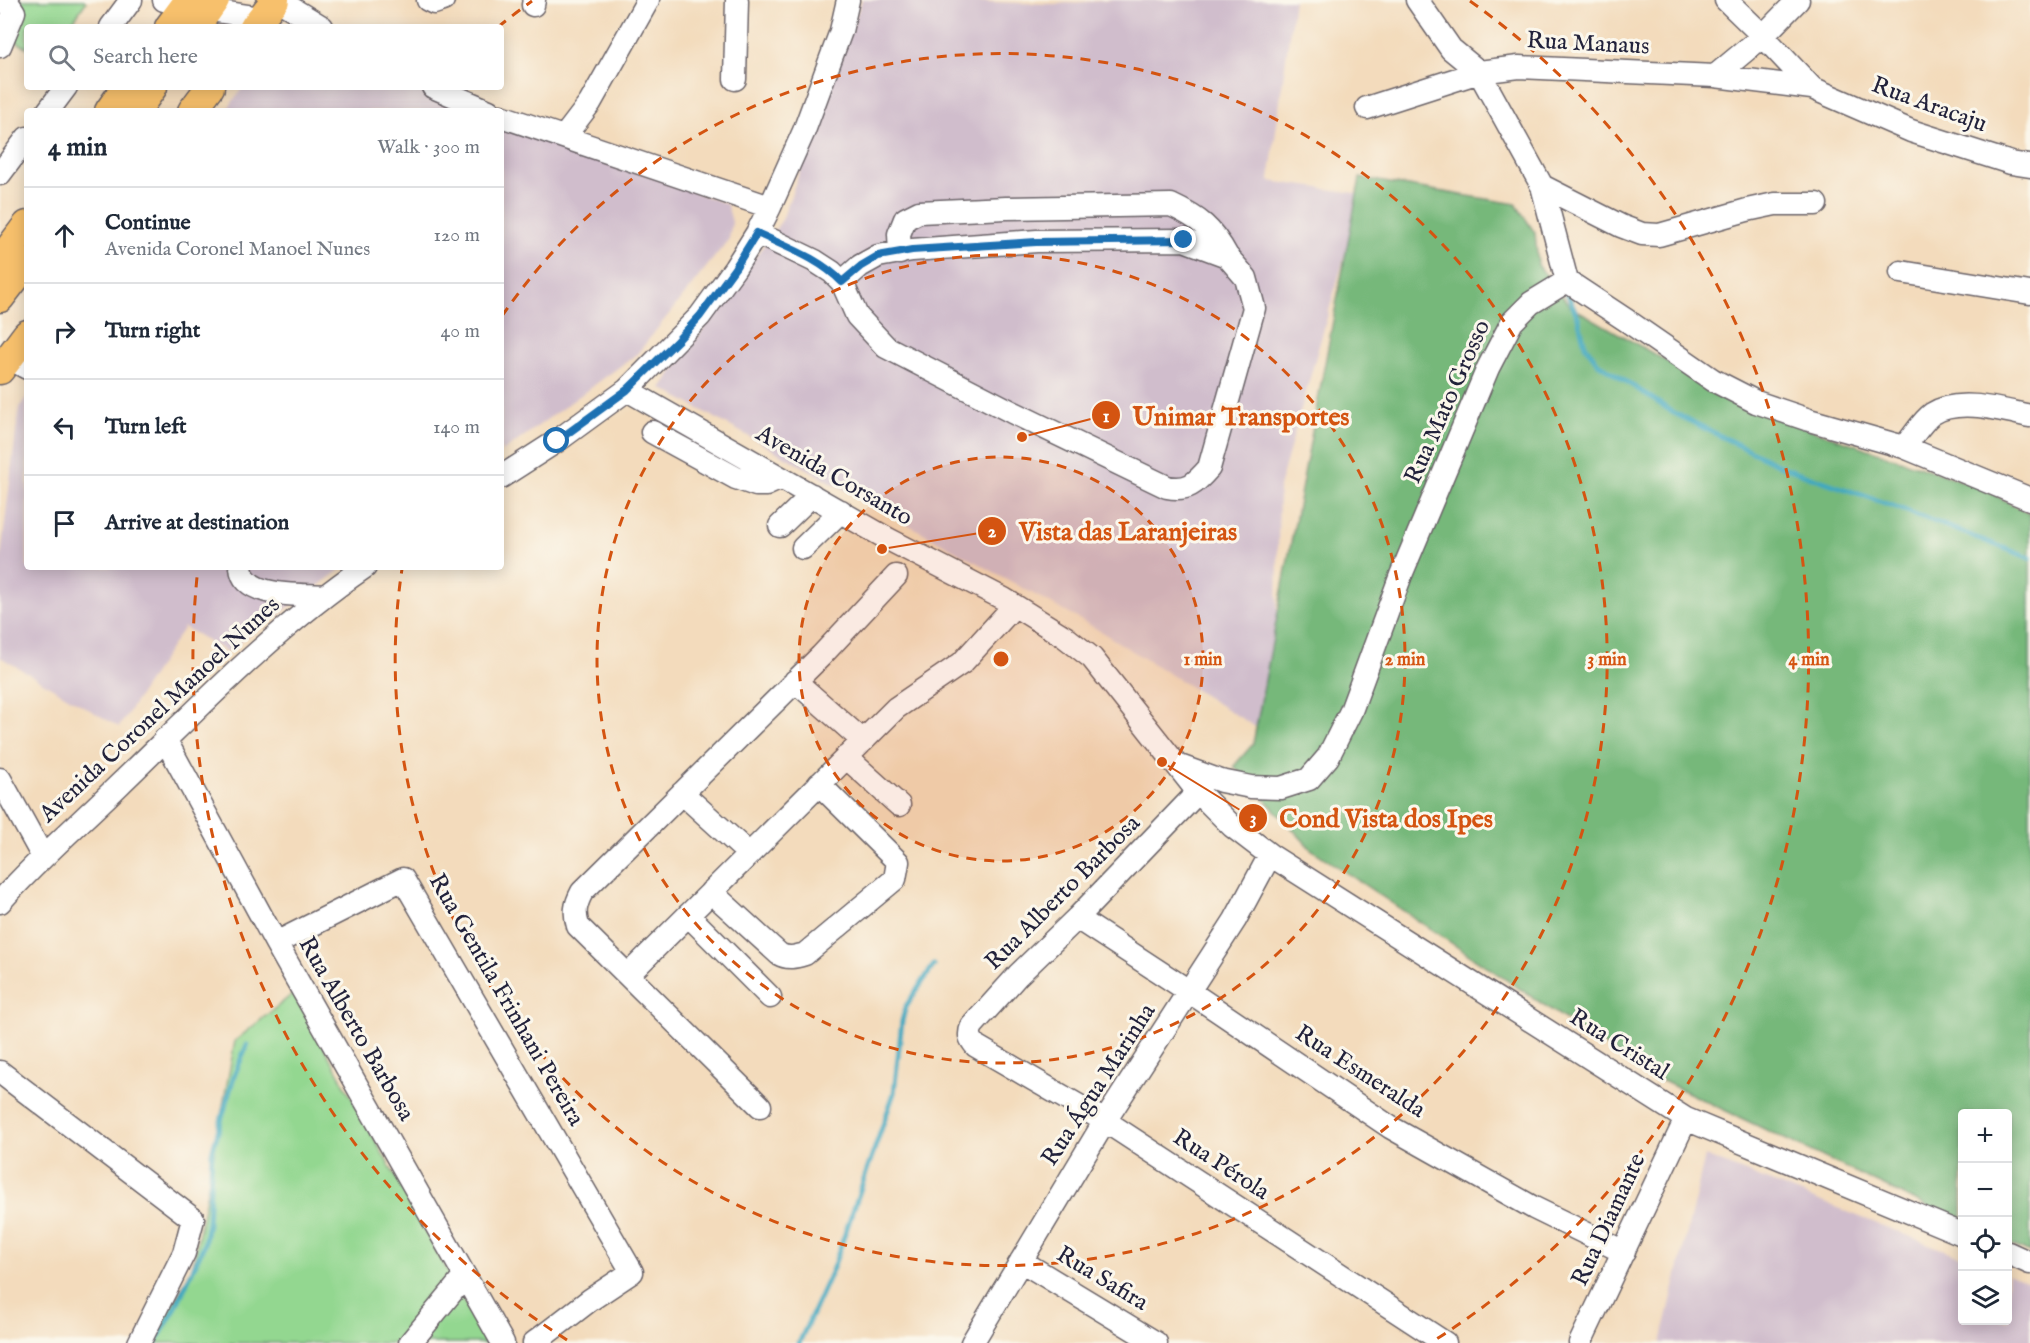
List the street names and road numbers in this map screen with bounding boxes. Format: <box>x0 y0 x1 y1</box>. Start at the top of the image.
street label: Rua Manaus <box>1526 25 1650 63</box>
street label: Rua Aracaju <box>1867 70 1991 140</box>
street label: Rua Mato Grosso <box>1398 315 1498 489</box>
street label: Avenida Corsanto <box>749 418 918 534</box>
street label: Avenida Coronel Manoel Nunes <box>32 590 287 831</box>
street label: Rua Alberto Barbosa <box>979 808 1148 977</box>
street label: Rua Gentila Frinhani Pereira <box>421 868 591 1132</box>
street label: Rua Alberto Barbosa <box>291 931 422 1127</box>
street label: Rua Água Marinha <box>1035 997 1163 1172</box>
street label: Rua Cristal <box>1563 1002 1675 1088</box>
street label: Rua Esmeralda <box>1289 1018 1432 1126</box>
street label: Rua Pérola <box>1167 1122 1276 1208</box>
street label: Rua Diamante <box>1565 1149 1653 1291</box>
street label: Rua Safira <box>1050 1239 1154 1319</box>

